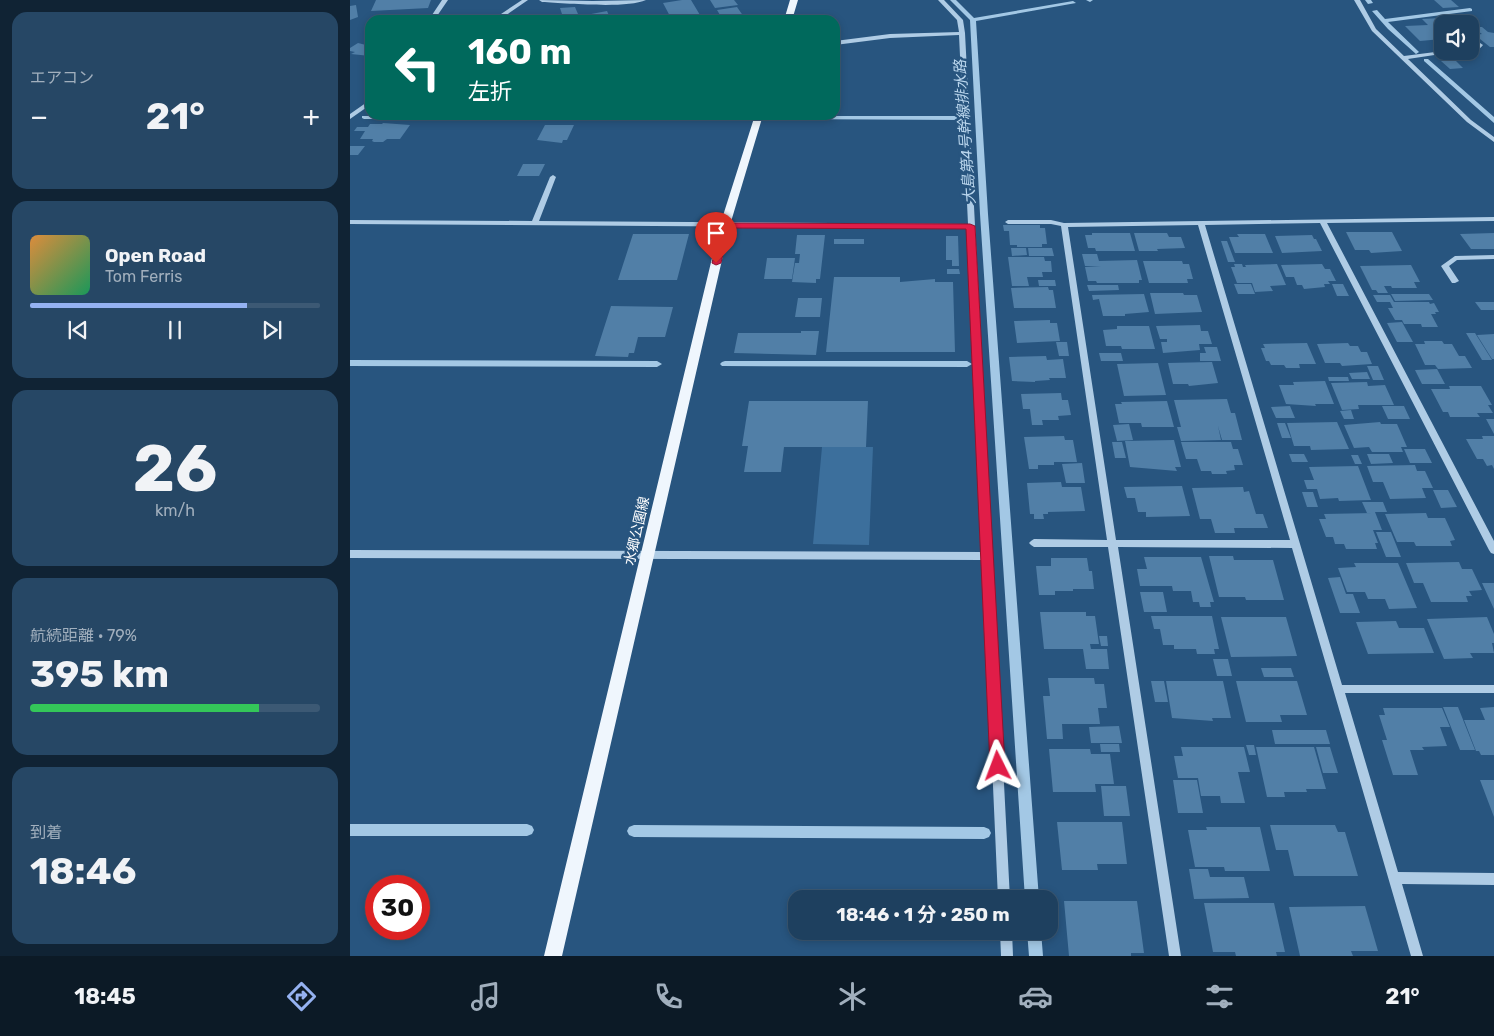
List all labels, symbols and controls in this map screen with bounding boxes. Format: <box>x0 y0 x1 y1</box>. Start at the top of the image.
map controls <box>1434 15 1479 60</box>
button: sound <box>1434 15 1479 60</box>
text: 160 m <box>468 31 572 73</box>
icon: left <box>385 35 450 100</box>
water label: 大島第4号幹線排水路 <box>951 57 979 205</box>
text: エアコン <box>30 68 94 87</box>
text: 左折 <box>468 78 512 105</box>
text: 21° <box>146 93 205 139</box>
text: − <box>30 100 48 133</box>
text: + <box>303 100 320 133</box>
pin <box>695 212 737 263</box>
icon: arrive <box>702 219 730 247</box>
text: Open Road <box>105 244 206 267</box>
text: Tom Ferris <box>105 267 182 286</box>
icon: previous <box>64 316 92 344</box>
icon: pause <box>161 316 189 344</box>
icon: next <box>258 316 286 344</box>
text: 26 <box>133 430 217 507</box>
street label: 水郷公園線 <box>621 495 653 567</box>
text: km/h <box>155 501 195 520</box>
text: 航続距離 · 79% <box>30 626 137 645</box>
text: 395 km <box>30 651 169 697</box>
position arrow <box>971 739 1023 791</box>
text: 到着 <box>30 823 62 842</box>
text: 18:46 <box>30 848 136 894</box>
speed limit sign: 30 <box>365 875 430 940</box>
text: 18:46 · 1 分 · 250 m <box>836 903 1010 926</box>
icon: directions <box>284 979 319 1014</box>
icon: music <box>468 979 503 1014</box>
icon: phone <box>651 979 686 1014</box>
icon: climate <box>835 979 870 1014</box>
icon: car <box>1018 979 1053 1014</box>
icon: filters <box>1202 979 1237 1014</box>
text: 18:45 <box>74 983 136 1010</box>
text: 21° <box>1385 983 1420 1010</box>

